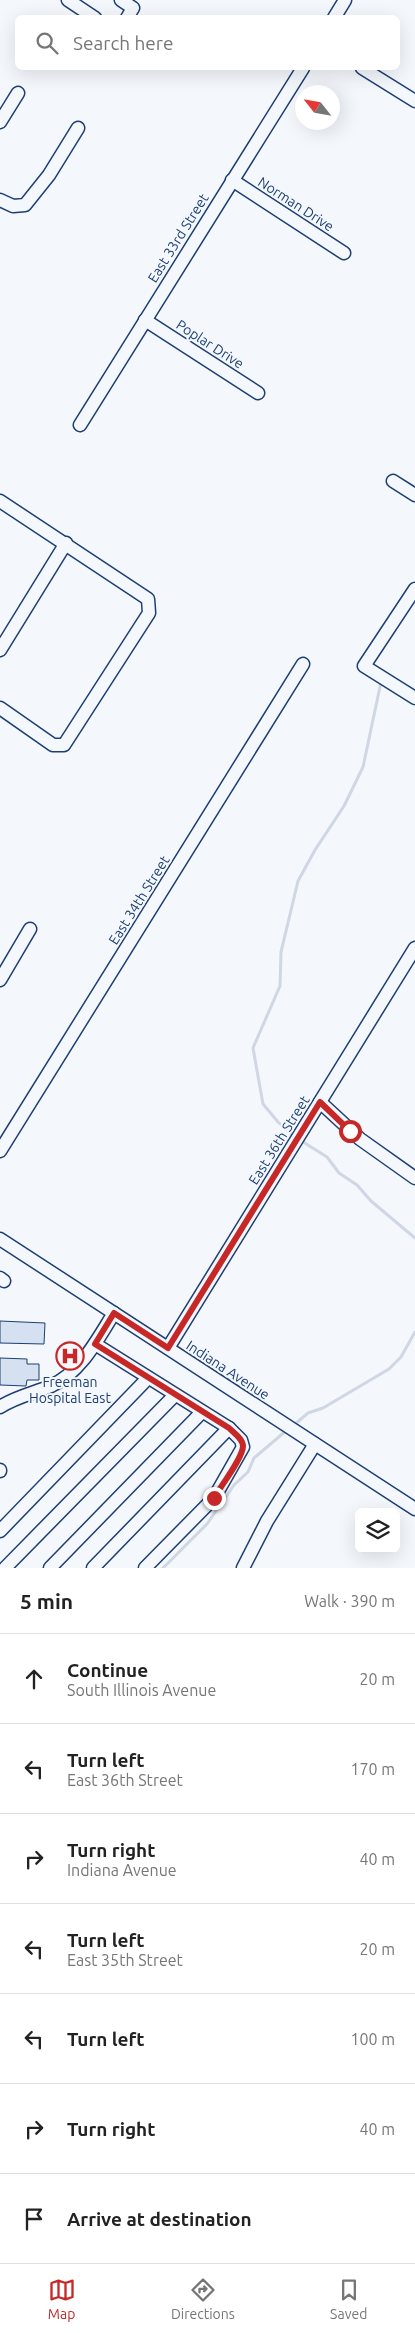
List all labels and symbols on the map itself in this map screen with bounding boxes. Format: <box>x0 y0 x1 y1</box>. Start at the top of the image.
north arrow <box>295 85 340 130</box>
street label: Norman Drive <box>255 174 337 234</box>
street label: East 33rd Street <box>144 190 212 285</box>
street label: Poplar Drive <box>173 316 247 372</box>
street label: East 34th Street <box>105 852 173 947</box>
street label: East 36th Street <box>245 1092 313 1187</box>
route start <box>339 1120 362 1143</box>
street label: Indiana Avenue <box>183 1337 273 1403</box>
hospital icon: Freeman Hospital East <box>55 1341 85 1371</box>
place label: Freeman Hospital East <box>29 1374 111 1406</box>
route end <box>203 1487 226 1510</box>

